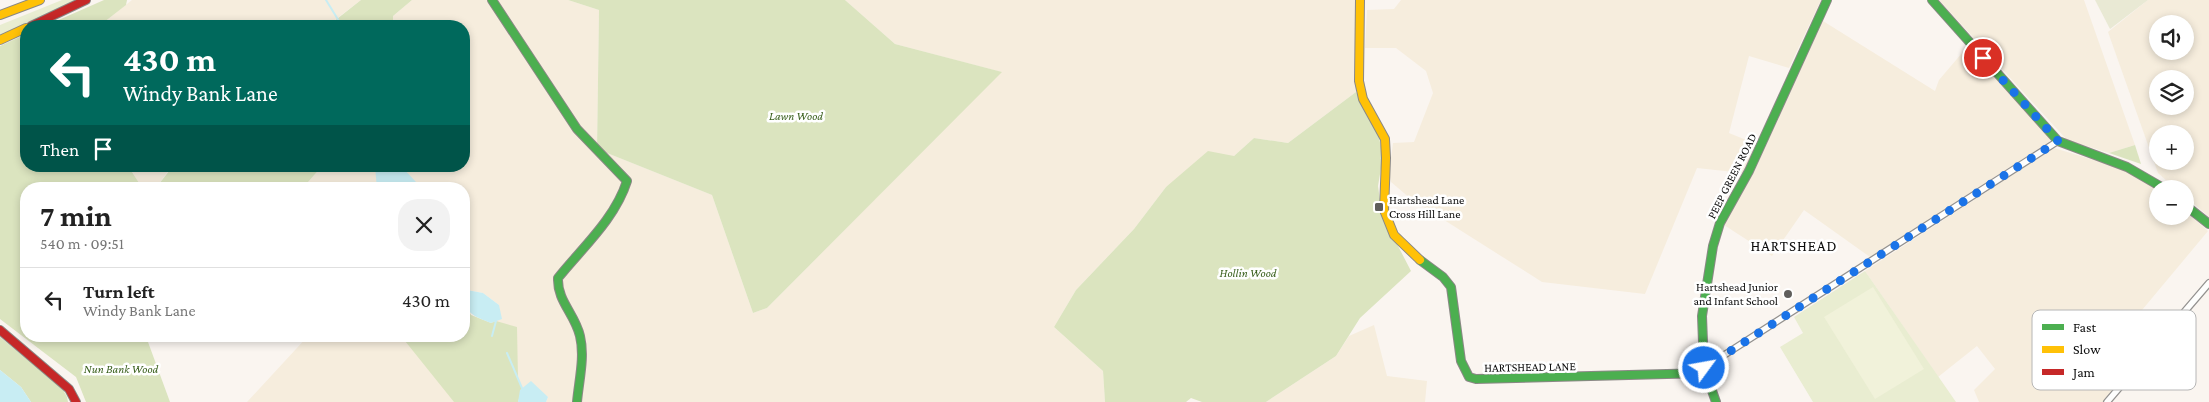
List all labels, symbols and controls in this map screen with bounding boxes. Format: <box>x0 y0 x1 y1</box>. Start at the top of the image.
map controls <box>2149 15 2194 225</box>
button: sound <box>2149 15 2194 60</box>
pin <box>1962 37 2004 79</box>
icon: left <box>40 40 105 105</box>
text: 430 m <box>123 40 216 79</box>
icon: arrive <box>1969 44 1997 72</box>
button: layers <box>2149 70 2194 115</box>
text: Windy Bank Lane <box>123 81 278 106</box>
park label: Lawn Wood <box>769 109 823 123</box>
button: + <box>2149 125 2194 170</box>
street label: PEEP GREEN ROAD <box>1704 131 1760 221</box>
icon: arrive <box>89 135 117 163</box>
text: Then <box>40 139 79 160</box>
button: − <box>2149 180 2194 225</box>
place label: Hartshead Lane Cross Hill Lane <box>1389 193 1464 221</box>
text: 7 min <box>40 199 112 232</box>
button: close <box>398 199 450 251</box>
marker: Hartshead Lane Cross Hill Lane <box>1373 201 1385 213</box>
text: 540 m · 09:51 <box>40 235 124 252</box>
district label: HARTSHEAD <box>1750 238 1838 254</box>
park label: Hollin Wood <box>1220 266 1277 280</box>
place label: Hartshead Junior and Infant School <box>1694 280 1779 308</box>
text: Turn left <box>83 281 155 302</box>
icon: left <box>40 286 68 314</box>
marker: Hartshead Junior and Infant School <box>1782 288 1794 300</box>
text: 430 m <box>402 290 450 311</box>
text: Windy Bank Lane <box>83 302 195 319</box>
legend <box>2032 310 2196 390</box>
text: Fast <box>2073 319 2097 335</box>
position arrow <box>1677 341 1729 393</box>
text: Slow <box>2073 341 2101 357</box>
street label: HARTSHEAD LANE <box>1484 359 1577 375</box>
park label: Nun Bank Wood <box>84 362 159 376</box>
text: Jam <box>2071 364 2095 380</box>

